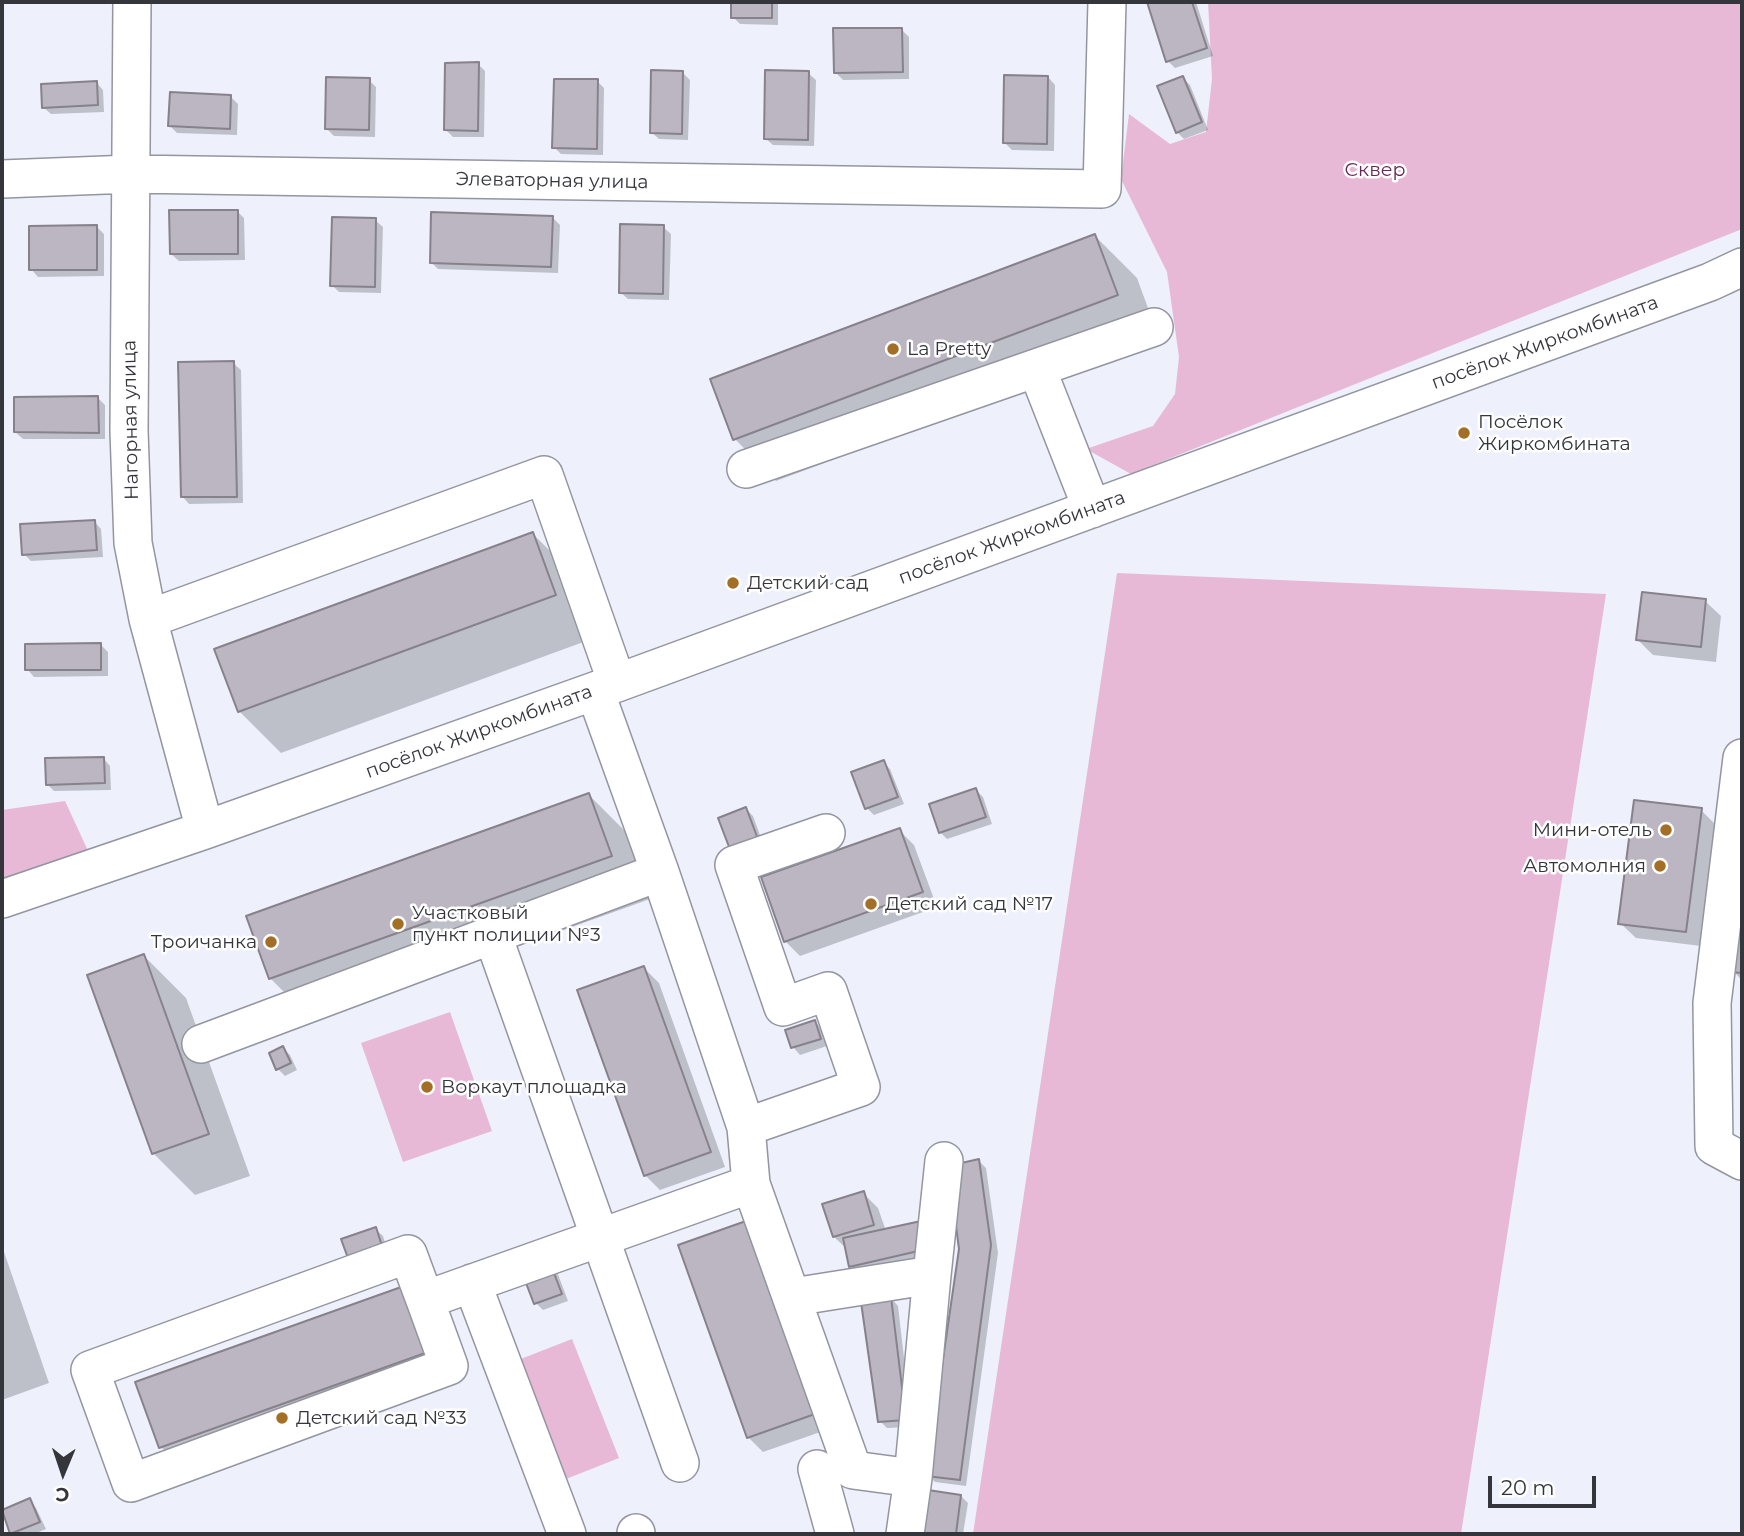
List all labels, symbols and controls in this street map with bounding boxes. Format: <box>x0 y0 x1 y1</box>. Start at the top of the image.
park label: Сквер <box>1345 159 1405 181</box>
street label: Элеваторная улица <box>455 168 649 194</box>
street label: посёлок Жиркомбината <box>1429 291 1661 395</box>
place label: La Pretty <box>907 338 991 360</box>
street label: Нагорная улица <box>118 340 144 500</box>
marker: La Pretty <box>885 341 901 357</box>
place label: Посёлок Жиркомбината <box>1478 411 1630 455</box>
marker: Посёлок Жиркомбината <box>1456 425 1472 441</box>
street label: посёлок Жиркомбината <box>896 486 1128 590</box>
place label: Детский сад <box>747 572 869 594</box>
marker: Детский сад <box>725 575 741 591</box>
street label: посёлок Жиркомбината <box>363 680 595 784</box>
place label: Мини-отель <box>1533 819 1652 841</box>
marker: Мини-отель <box>1658 822 1674 838</box>
place label: Автомолния <box>1523 855 1646 877</box>
marker: Автомолния <box>1652 858 1668 874</box>
place label: Детский сад №17 <box>885 893 1053 915</box>
marker: Детский сад №17 <box>863 896 879 912</box>
place label: Участковый пункт полиции №3 <box>412 902 601 946</box>
marker: Участковый пункт полиции №3 <box>390 916 406 932</box>
place label: Троичанка <box>151 931 257 953</box>
marker: Троичанка <box>263 934 279 950</box>
place label: Воркаут площадка <box>441 1076 627 1098</box>
marker: Воркаут площадка <box>419 1079 435 1095</box>
place label: Детский сад №33 <box>296 1407 467 1429</box>
marker: Детский сад №33 <box>274 1410 290 1426</box>
north arrow <box>28 1438 98 1508</box>
scale bar <box>1492 1462 1600 1506</box>
text: 20 m <box>1501 1475 1555 1500</box>
text: С <box>55 1483 70 1506</box>

